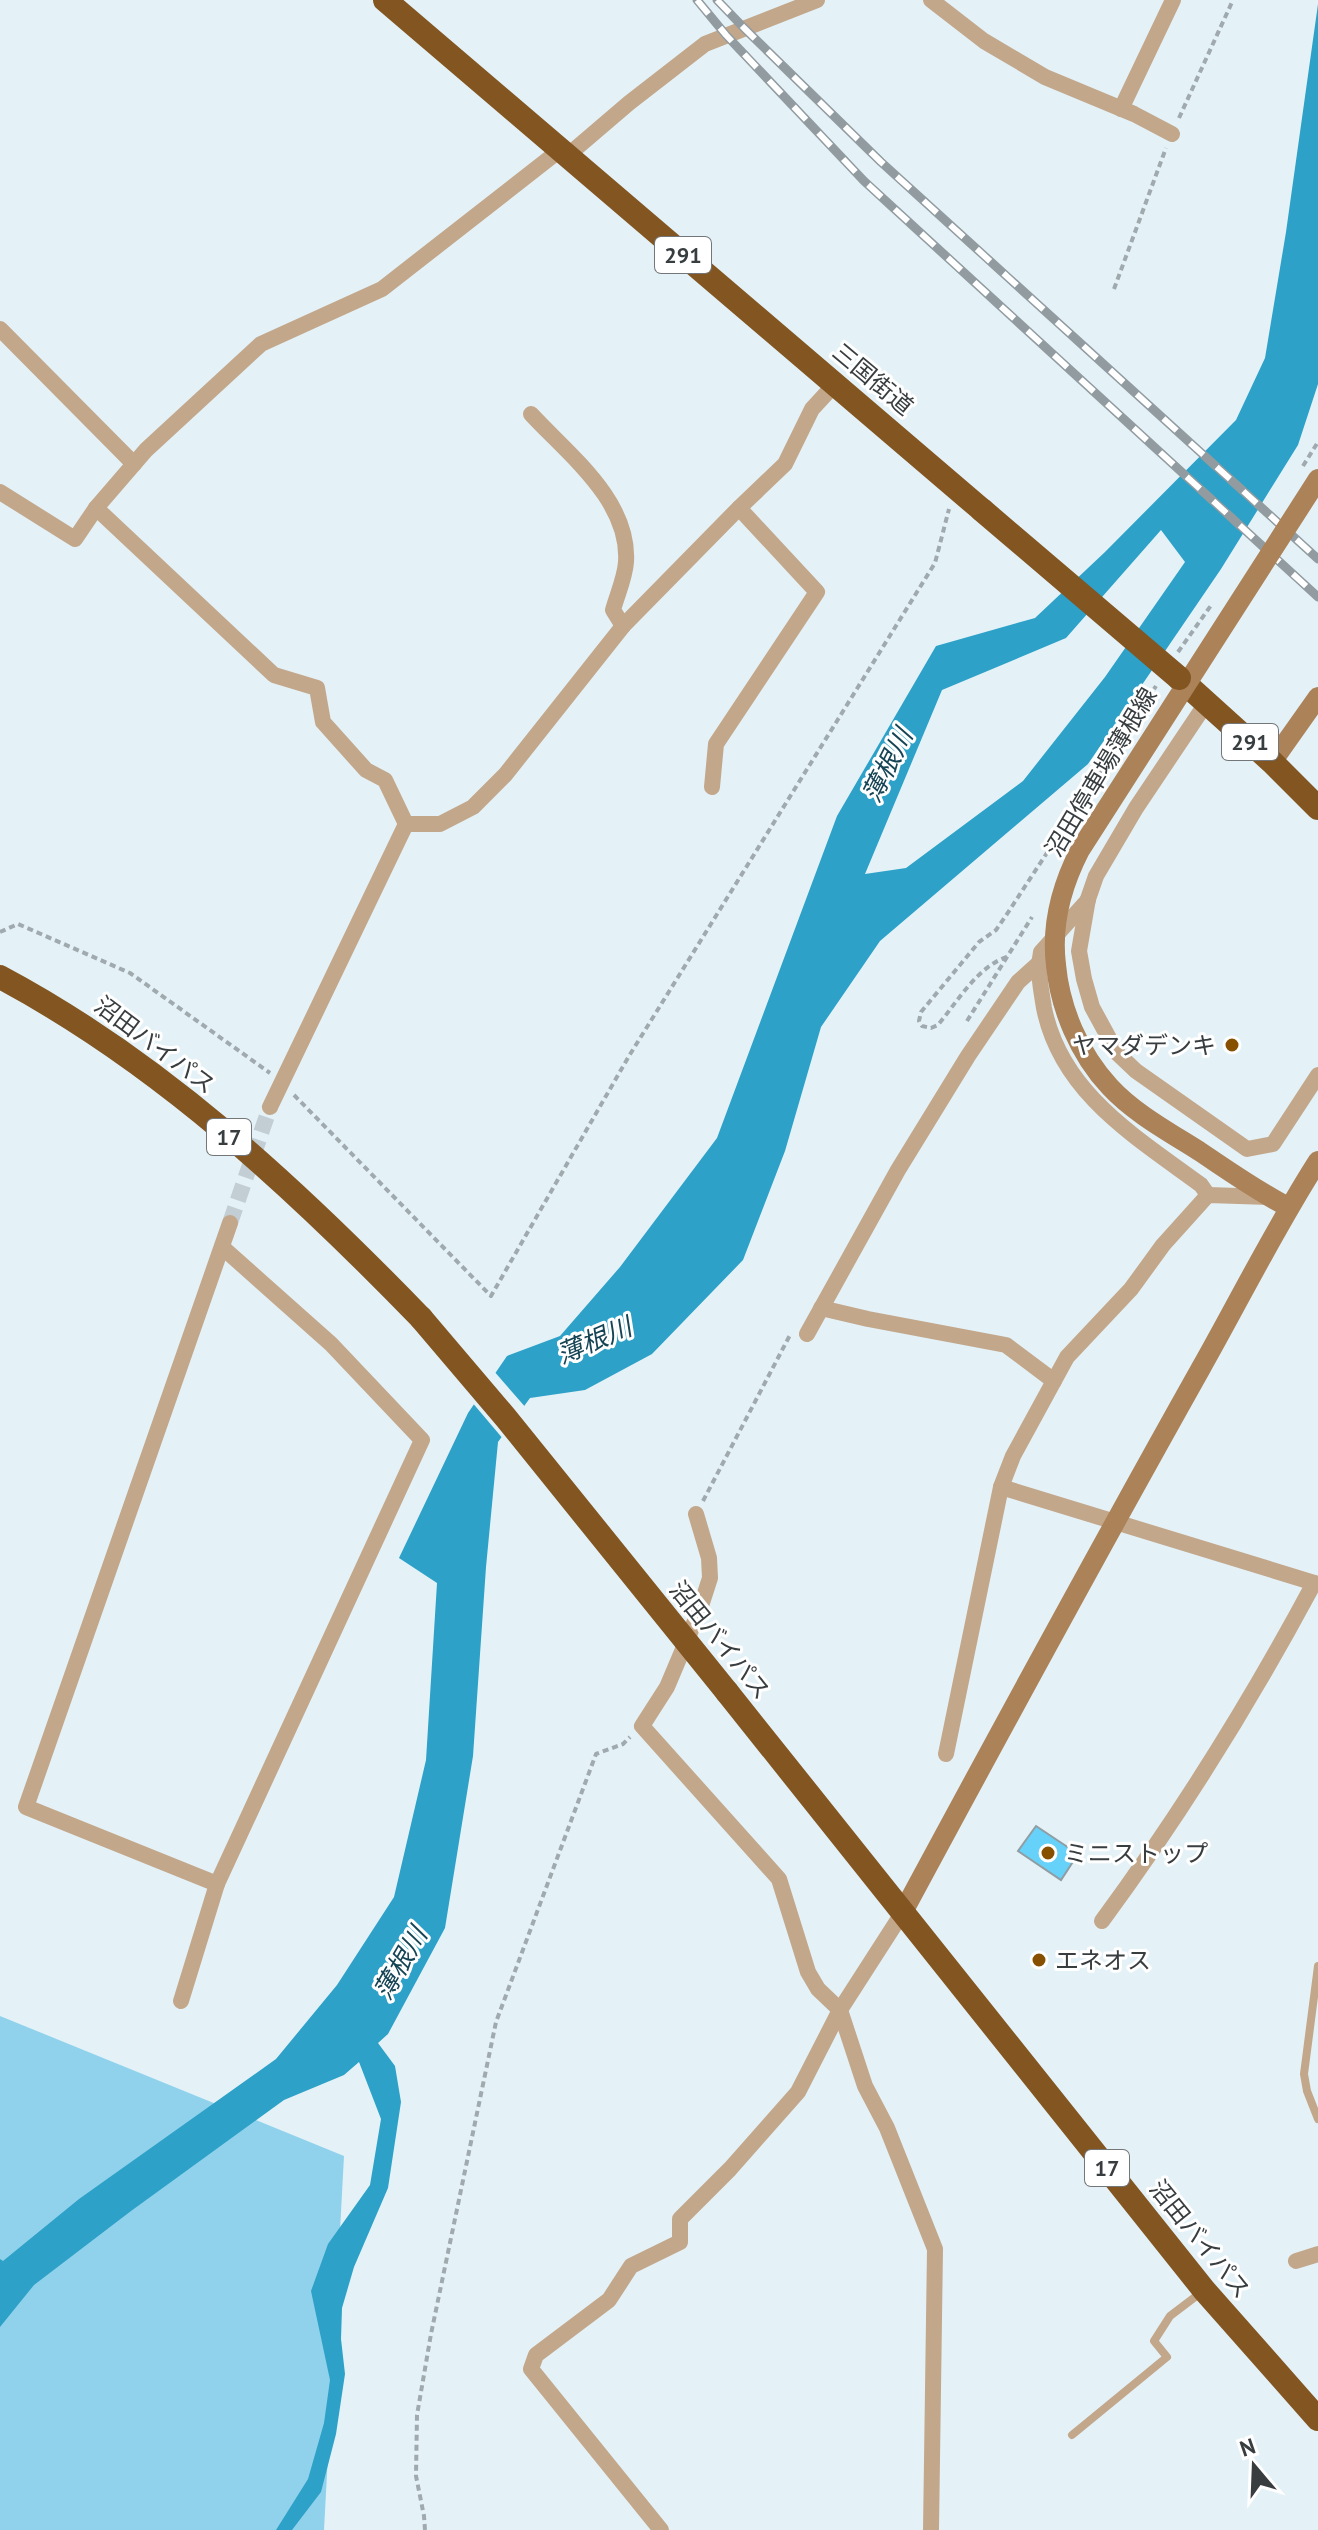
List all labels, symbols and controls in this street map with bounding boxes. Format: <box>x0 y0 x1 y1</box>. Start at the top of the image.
road number: 291 <box>655 237 711 273</box>
street label: 三国街道 <box>826 336 920 422</box>
street label: 沼田停車場薄根線 <box>1038 682 1164 862</box>
water label: 薄根川 <box>855 720 921 807</box>
road number: 291 <box>1222 724 1278 760</box>
street label: 沼田バイパス <box>88 989 222 1101</box>
place label: ヤマダデンキ <box>1072 1030 1216 1061</box>
marker: ヤマダデンキ <box>1223 1036 1241 1054</box>
road number: 17 <box>207 1119 251 1155</box>
water label: 薄根川 <box>552 1308 639 1370</box>
street label: 沼田バイパス <box>663 1574 777 1706</box>
place label: ミニストップ <box>1064 1838 1208 1869</box>
marker: ミニストップ <box>1039 1844 1057 1862</box>
water label: 薄根川 <box>366 1918 435 2005</box>
place label: エネオス <box>1055 1945 1151 1976</box>
marker: エネオス <box>1030 1951 1048 1969</box>
road number: 17 <box>1085 2150 1129 2186</box>
street label: 沼田バイパス <box>1143 2173 1257 2305</box>
north arrow <box>1214 2426 1294 2506</box>
text: N <box>1236 2431 1259 2463</box>

